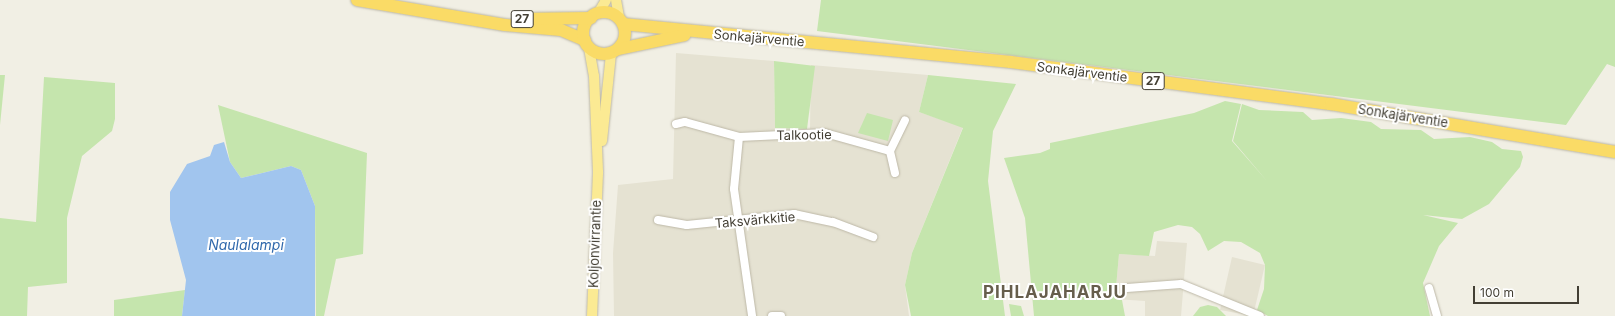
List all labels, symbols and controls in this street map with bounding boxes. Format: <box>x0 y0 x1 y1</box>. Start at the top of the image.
road number: 27 <box>510 9 534 29</box>
street label: Sonkajärventie <box>713 26 805 50</box>
street label: Sonkajärventie <box>1036 59 1128 85</box>
road number: 27 <box>1141 71 1165 91</box>
street label: Sonkajärventie <box>1357 101 1449 131</box>
street label: Talkootie <box>776 127 832 143</box>
street label: Koljonvirrantie <box>586 200 604 288</box>
street label: Taksvärkkitie <box>714 209 796 231</box>
water label: Naulalampi <box>208 237 284 253</box>
scale bar <box>1475 278 1581 304</box>
district label: PIHLAJAHARJU <box>983 283 1127 303</box>
text: 100 m <box>1480 285 1514 300</box>

